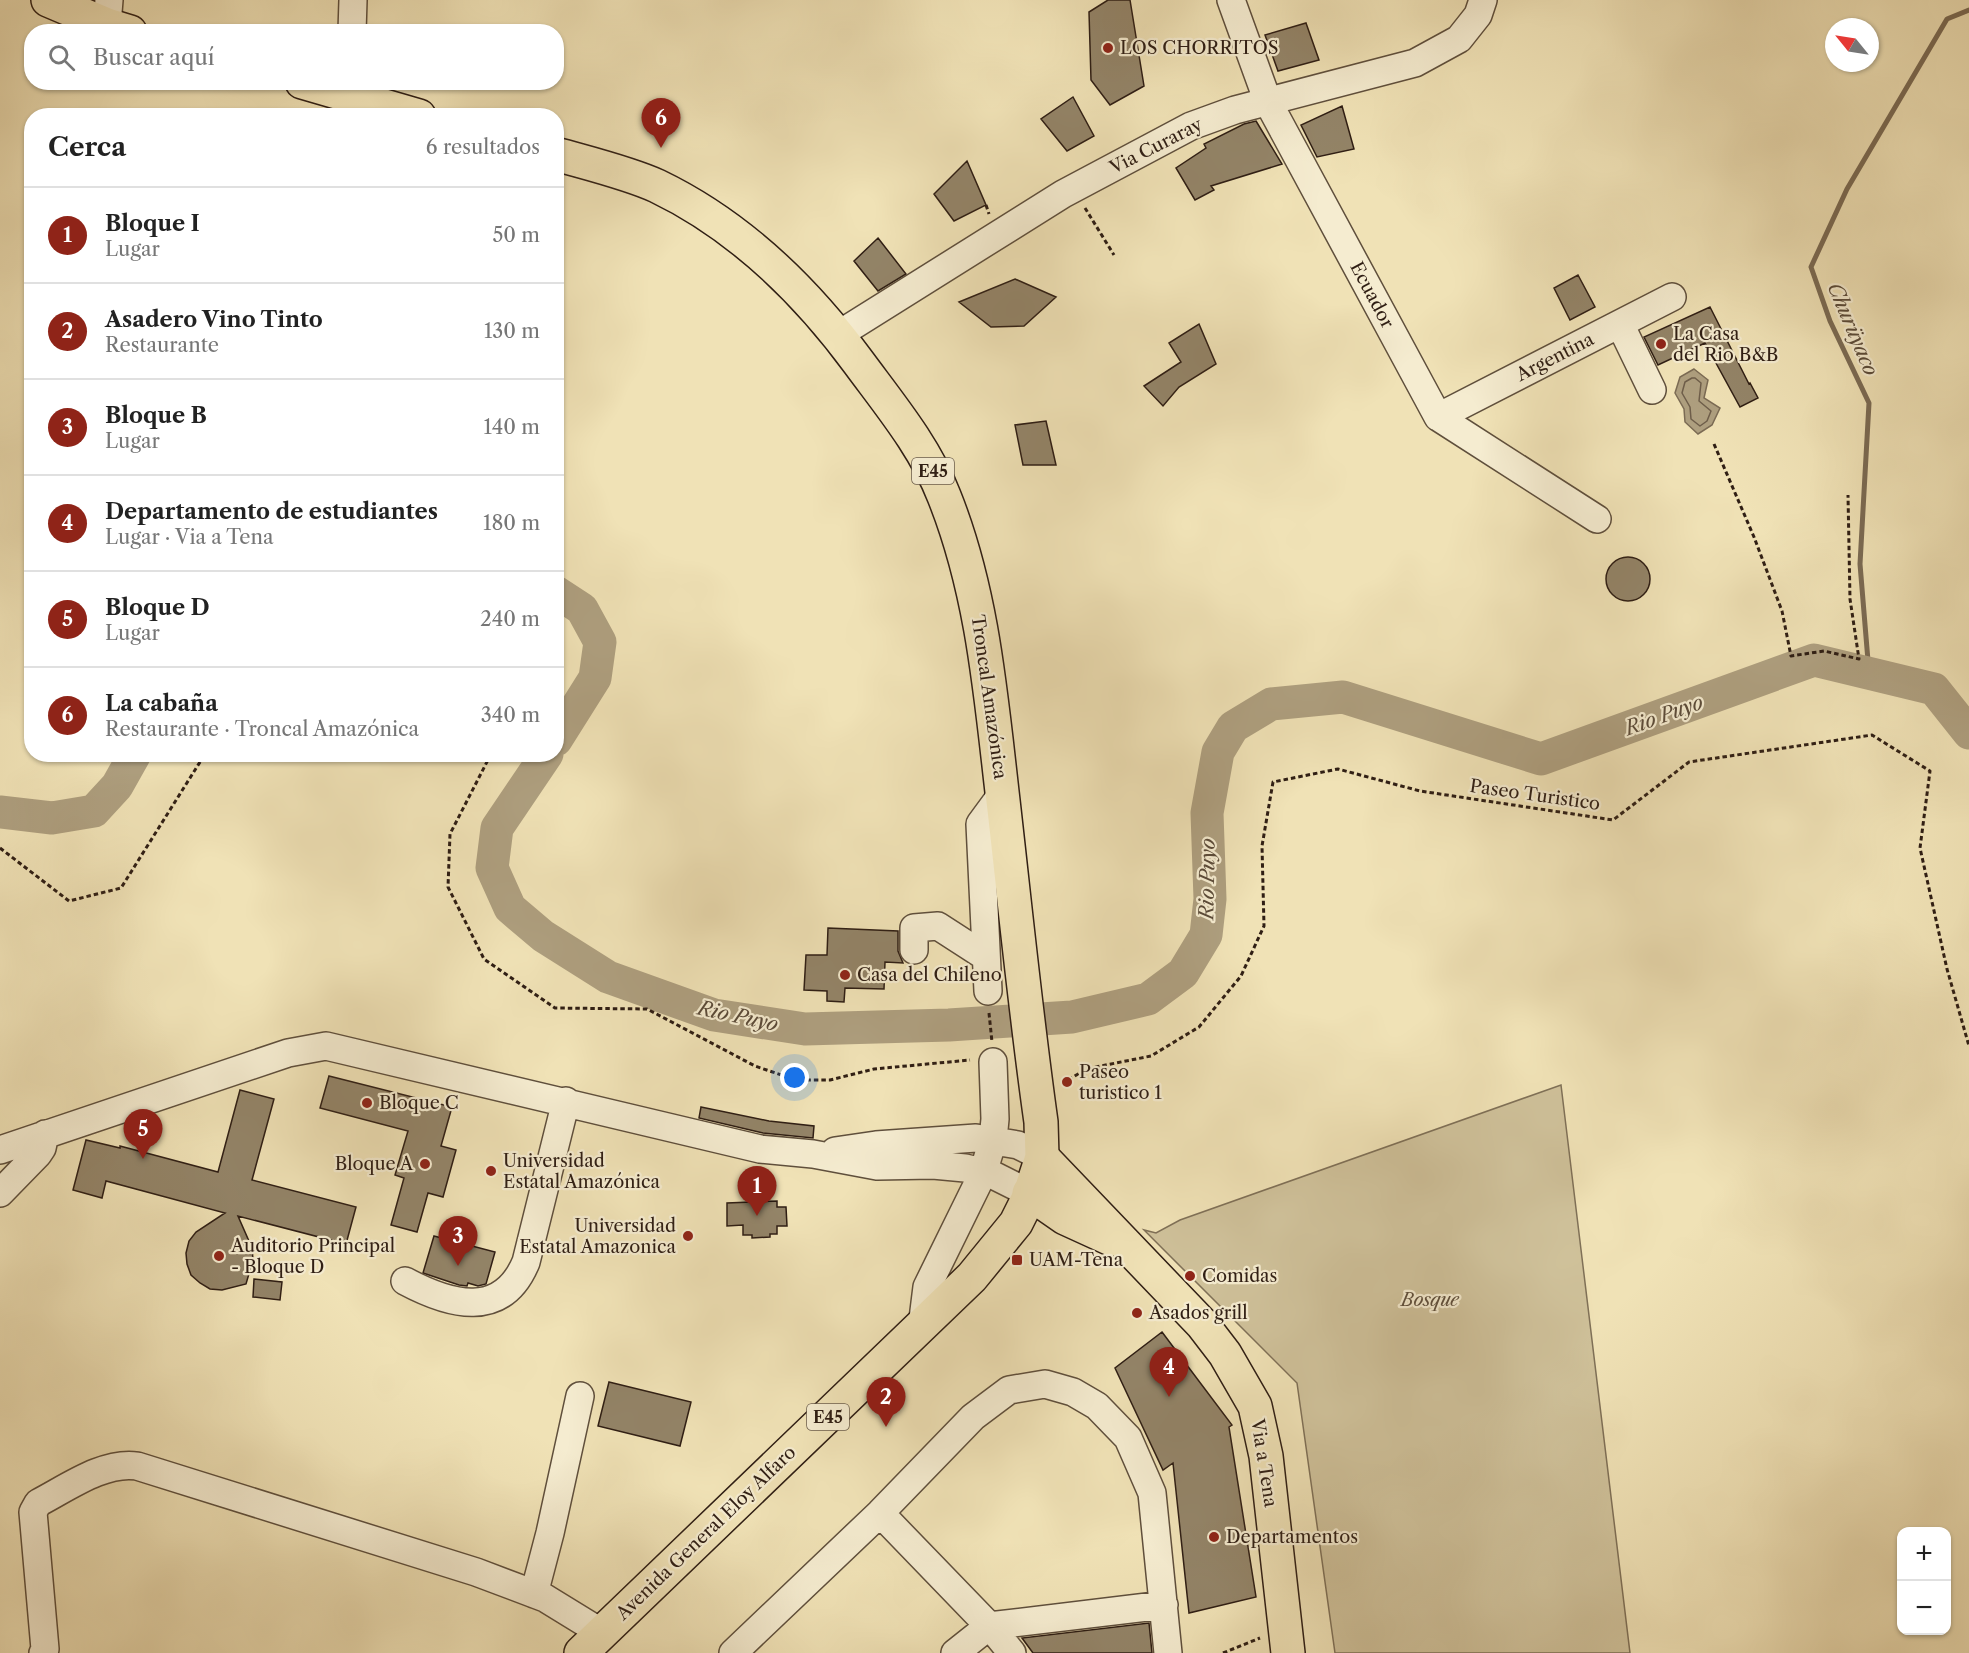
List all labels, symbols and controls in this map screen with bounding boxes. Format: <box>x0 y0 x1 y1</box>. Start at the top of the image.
north arrow <box>1825 18 1879 72</box>
search box <box>24 24 564 90</box>
place label: LOS CHORRITOS <box>1120 37 1279 59</box>
icon: search <box>45 41 78 74</box>
marker: LOS CHORRITOS <box>1101 41 1115 55</box>
text: Buscar aquí <box>93 44 215 71</box>
pin: 6 <box>642 98 680 148</box>
street label: Via Curaray <box>1105 113 1207 179</box>
text: Cerca <box>48 131 126 163</box>
text: 6 resultados <box>426 135 540 159</box>
text: Bloque I <box>105 210 200 237</box>
text: 1 <box>63 223 72 247</box>
text: 50 m <box>493 223 540 247</box>
text: Lugar <box>105 237 160 261</box>
street label: Ecuador <box>1345 258 1399 332</box>
water label: Churüyaco <box>1823 279 1883 379</box>
text: Asadero Vino Tinto <box>105 306 323 333</box>
text: 2 <box>62 319 73 343</box>
text: 130 m <box>484 319 540 343</box>
place label: La Casa del Rio B&B <box>1673 323 1778 366</box>
street label: Argentina <box>1512 328 1598 386</box>
text: Restaurante <box>105 333 219 357</box>
marker: La Casa del Rio B&B <box>1654 337 1668 351</box>
text: Bloque B <box>105 402 207 429</box>
text: 3 <box>62 415 73 439</box>
text: 140 m <box>483 415 540 439</box>
text: Lugar <box>105 429 160 453</box>
road number: E45 <box>912 458 954 484</box>
text: Departamento de estudiantes <box>105 498 438 525</box>
text: 4 <box>62 511 73 535</box>
text: 180 m <box>483 511 540 535</box>
text: Lugar · Via a Tena <box>105 525 274 549</box>
text: Bloque D <box>105 594 210 621</box>
text: 5 <box>62 607 73 631</box>
text: 240 m <box>480 607 540 631</box>
street label: Troncal Amazónica <box>967 613 1012 781</box>
text: Lugar <box>105 621 160 645</box>
text: La cabaña <box>105 690 218 717</box>
water label: Rio Puyo <box>1620 690 1706 741</box>
text: 6 <box>62 703 73 727</box>
text: 340 m <box>481 703 540 727</box>
text: Restaurante · Troncal Amazónica <box>105 717 419 741</box>
street label: Paseo Turistico <box>1468 775 1602 815</box>
water label: Rio Puyo <box>1194 838 1220 922</box>
place label: Casa del Chileno <box>857 964 1002 986</box>
marker: Casa del Chileno <box>838 968 852 982</box>
water label: Rio Puyo <box>694 995 780 1036</box>
place label: Paseo turistico 1 <box>1079 1061 1162 1104</box>
your location <box>780 1063 809 1092</box>
marker: Paseo turistico 1 <box>1060 1075 1074 1089</box>
place label: Bloque C <box>379 1092 459 1114</box>
marker: Bloque C <box>360 1096 374 1110</box>
pin: 5 <box>124 1110 162 1159</box>
place label: Universidad Estatal Amazónica <box>503 1150 660 1193</box>
place label: Bloque A <box>335 1153 414 1175</box>
marker: Bloque A <box>418 1157 432 1171</box>
marker: Universidad Estatal Amazónica <box>484 1164 498 1178</box>
pin: 1 <box>738 1166 777 1216</box>
place label: Universidad Estatal Amazonica <box>519 1215 677 1258</box>
pin: 3 <box>438 1216 478 1266</box>
marker: Universidad Estatal Amazonica <box>681 1229 695 1243</box>
place label: Auditorio Principal - Bloque D <box>230 1235 395 1278</box>
marker: Auditorio Principal - Bloque D <box>212 1249 226 1263</box>
place label: UAM-Tena <box>1029 1249 1124 1271</box>
marker: UAM-Tena <box>1010 1253 1024 1267</box>
place label: Comidas <box>1202 1265 1277 1287</box>
marker: Comidas <box>1183 1269 1197 1283</box>
park label: Bosque <box>1399 1289 1460 1311</box>
place label: Asados grill <box>1148 1302 1248 1324</box>
marker: Asados grill <box>1130 1306 1144 1320</box>
pin: 4 <box>1150 1348 1188 1397</box>
pin: 2 <box>866 1378 906 1427</box>
road number: E45 <box>807 1404 849 1430</box>
street label: Via a Tena <box>1246 1416 1282 1509</box>
street label: Avenida General Eloy Alfaro <box>611 1441 800 1625</box>
place label: Departamentos <box>1226 1526 1358 1548</box>
map controls <box>1897 1527 1951 1635</box>
button: + <box>1897 1527 1951 1581</box>
marker: Departamentos <box>1207 1530 1221 1544</box>
button: − <box>1897 1581 1951 1635</box>

